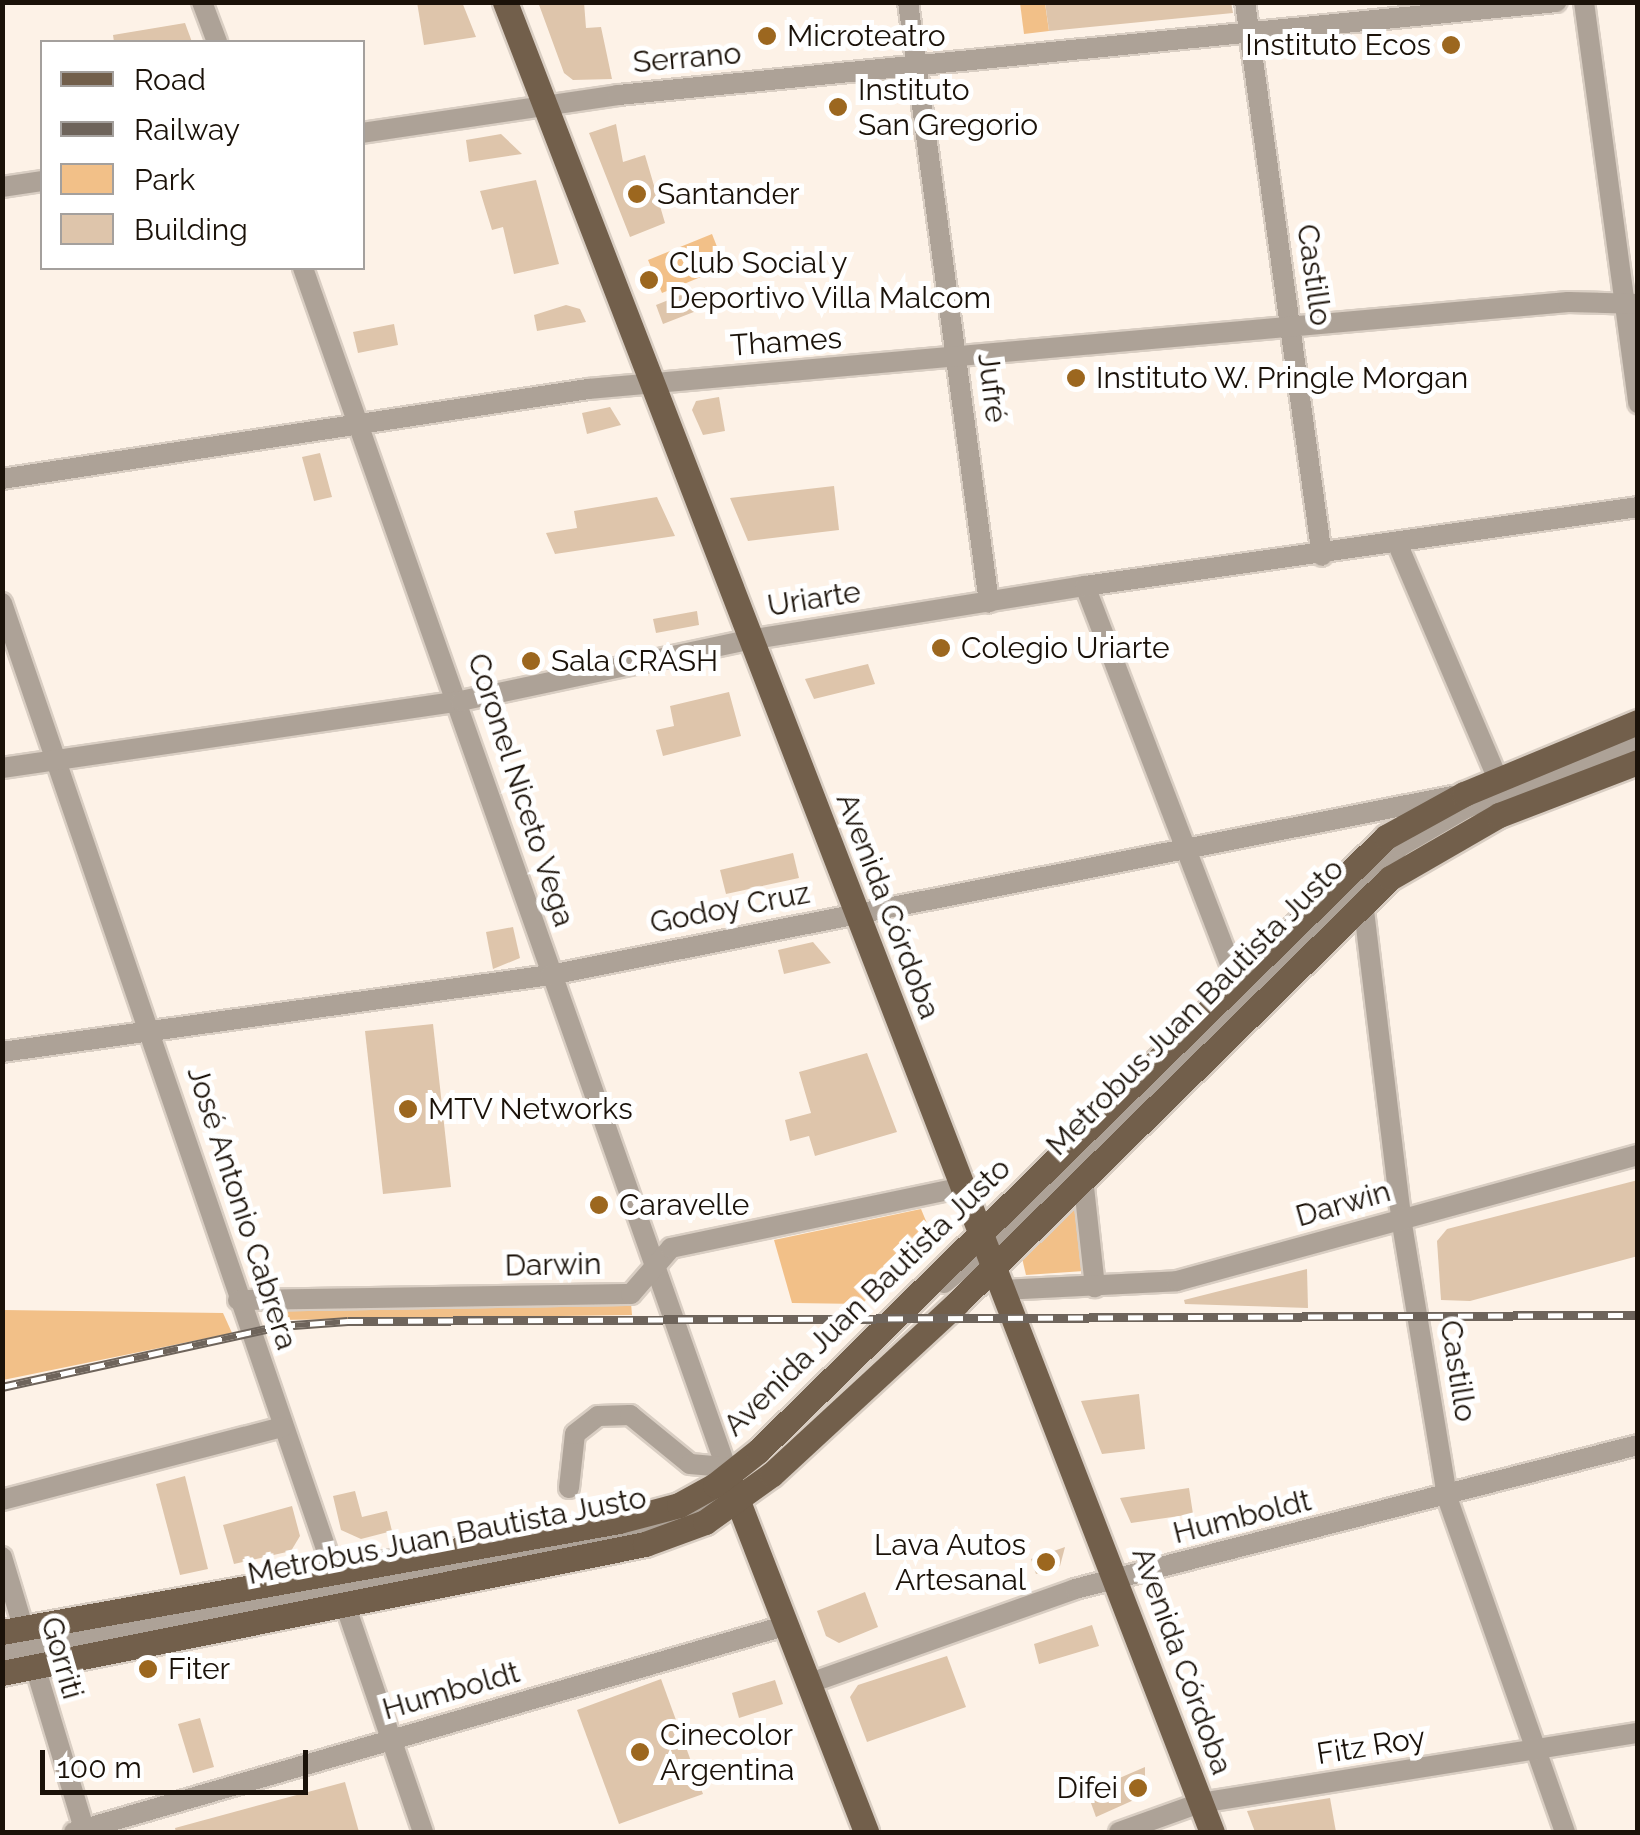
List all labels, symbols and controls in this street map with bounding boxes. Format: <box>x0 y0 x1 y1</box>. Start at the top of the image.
place label: Microteatro <box>787 18 946 54</box>
marker: Microteatro <box>756 25 778 47</box>
place label: Instituto Ecos <box>1245 27 1431 63</box>
marker: Instituto Ecos <box>1440 34 1462 56</box>
street label: Serrano <box>631 35 743 81</box>
legend <box>40 40 365 270</box>
text: Road <box>134 62 206 97</box>
place label: Instituto San Gregorio <box>858 72 1038 142</box>
marker: Instituto San Gregorio <box>827 96 849 118</box>
text: Railway <box>134 112 240 147</box>
text: Park <box>134 162 195 197</box>
place label: Santander <box>657 176 800 212</box>
marker: Santander <box>626 183 648 205</box>
text: Building <box>134 212 248 247</box>
street label: Castillo <box>1289 222 1339 328</box>
place label: Club Social y Deportivo Villa Malcom <box>669 245 992 316</box>
marker: Club Social y Deportivo Villa Malcom <box>638 269 660 291</box>
street label: Thames <box>729 320 843 364</box>
street label: Jufré <box>970 351 1014 425</box>
place label: Instituto W. Pringle Morgan <box>1096 360 1469 396</box>
marker: Instituto W. Pringle Morgan <box>1065 367 1087 389</box>
street label: Uriarte <box>765 574 863 624</box>
place label: Colegio Uriarte <box>961 630 1170 666</box>
marker: Colegio Uriarte <box>930 637 952 659</box>
place label: Sala CRASH <box>551 643 718 679</box>
street label: Coronel Niceto Vega <box>460 648 582 932</box>
marker: Sala CRASH <box>520 650 542 672</box>
street label: Avenida Córdoba <box>828 788 948 1024</box>
street label: Metrobus Juan Bautista Justo <box>1038 850 1352 1164</box>
street label: Godoy Cruz <box>647 875 813 941</box>
street label: José Antonio Cabrera <box>179 1061 305 1355</box>
place label: MTV Networks <box>428 1091 634 1127</box>
marker: MTV Networks <box>397 1098 419 1120</box>
street label: Avenida Juan Bautista Justo <box>716 1150 1018 1444</box>
street label: Darwin <box>1292 1173 1394 1235</box>
place label: Caravelle <box>619 1187 749 1223</box>
marker: Caravelle <box>588 1194 610 1216</box>
street label: Darwin <box>504 1246 602 1284</box>
street label: Castillo <box>1432 1318 1484 1424</box>
street label: Metrobus Juan Bautista Justo <box>244 1479 650 1593</box>
street label: Humboldt <box>1169 1483 1315 1551</box>
place label: Lava Autos Artesanal <box>873 1527 1026 1598</box>
street label: Avenida Córdoba <box>1124 1543 1240 1779</box>
marker: Lava Autos Artesanal <box>1035 1551 1057 1573</box>
street label: Gorriti <box>33 1613 91 1703</box>
place label: Fiter <box>168 1651 230 1687</box>
street label: Humboldt <box>378 1654 524 1728</box>
marker: Fiter <box>137 1658 159 1680</box>
place label: Cinecolor Argentina <box>660 1717 794 1788</box>
street label: Fitz Roy <box>1314 1720 1428 1772</box>
scale bar <box>45 1730 312 1792</box>
marker: Cinecolor Argentina <box>629 1741 651 1763</box>
text: 100 m <box>57 1750 142 1785</box>
place label: Difei <box>1056 1770 1118 1806</box>
marker: Difei <box>1127 1777 1149 1799</box>

